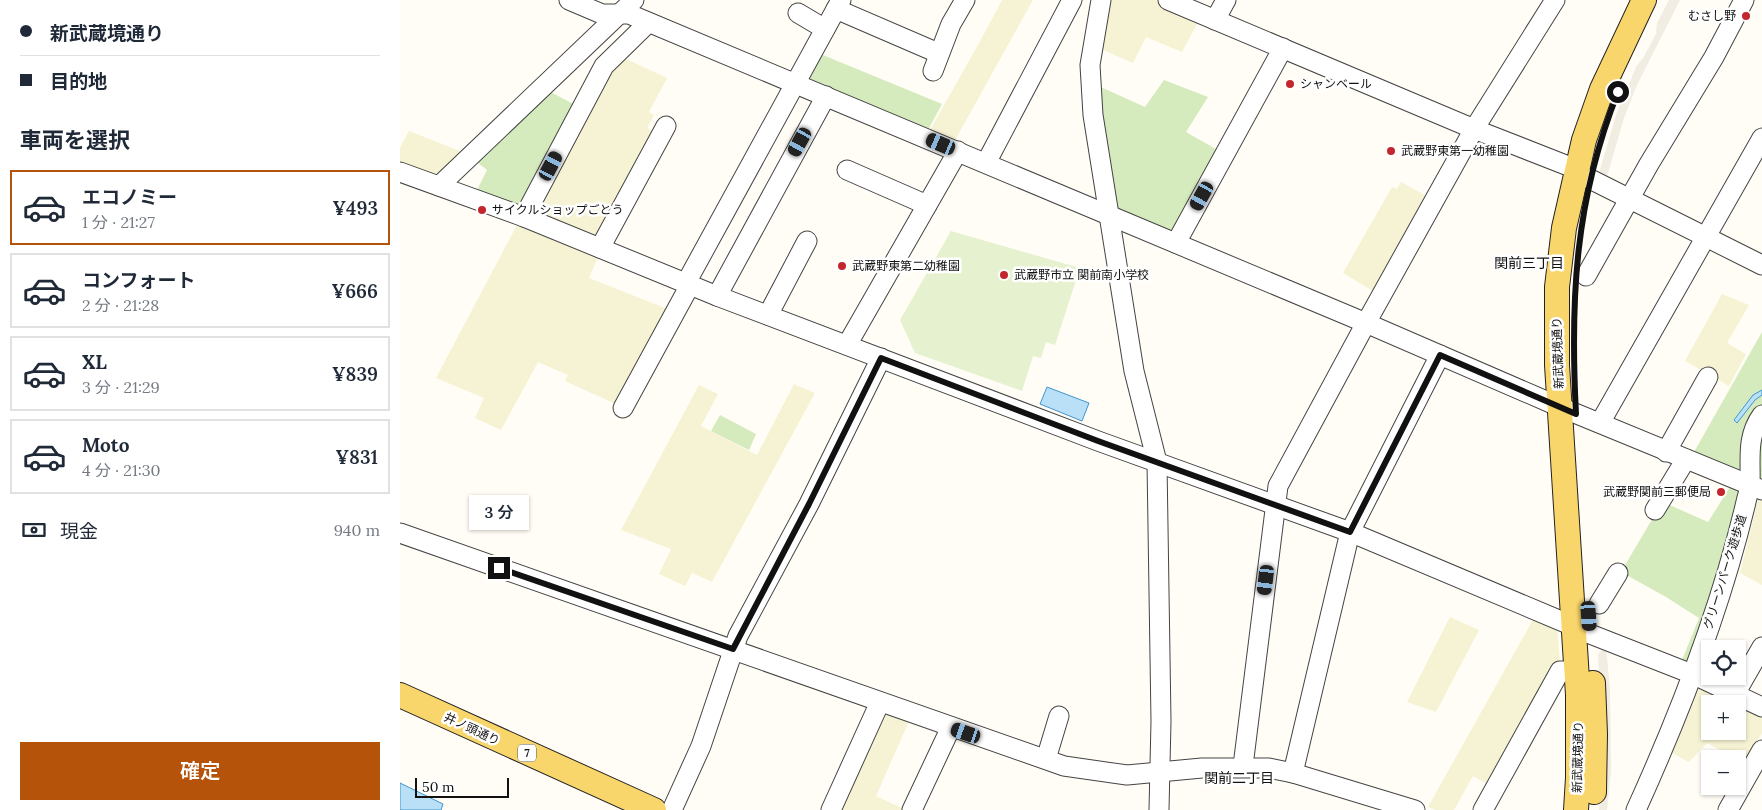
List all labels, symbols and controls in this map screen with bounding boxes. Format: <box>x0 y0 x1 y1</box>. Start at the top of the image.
place label: むさし野 <box>1688 8 1736 23</box>
marker: むさし野 <box>1740 10 1752 22</box>
text: 新武蔵境通り <box>50 21 164 45</box>
text: 目的地 <box>50 69 107 93</box>
place label: シャンベール <box>1300 76 1372 91</box>
marker: シャンベール <box>1284 78 1296 90</box>
route start <box>1607 81 1629 103</box>
car <box>786 125 813 159</box>
text: 車両を選択 <box>20 126 130 154</box>
car <box>924 131 957 157</box>
place label: 武蔵野東第一幼稚園 <box>1401 143 1509 158</box>
marker: 武蔵野東第一幼稚園 <box>1385 145 1397 157</box>
car <box>537 149 564 183</box>
car <box>1188 179 1215 213</box>
icon: car <box>22 185 67 230</box>
text: エコノミー <box>82 185 177 209</box>
text: ¥493 <box>332 196 378 220</box>
place label: サイクルショップごとう <box>492 202 623 217</box>
marker: サイクルショップごとう <box>476 204 488 216</box>
text: 1 分 · 21:27 <box>82 212 155 232</box>
district label: 関前三丁目 <box>1494 254 1564 272</box>
place label: 武蔵野東第二幼稚園 <box>852 258 960 273</box>
marker: 武蔵野東第二幼稚園 <box>836 260 848 272</box>
place label: 武蔵野市立 関前南小学校 <box>1014 267 1149 282</box>
icon: car <box>22 268 67 313</box>
text: コンフォート <box>82 268 195 292</box>
marker: 武蔵野市立 関前南小学校 <box>998 269 1010 281</box>
text: ¥666 <box>332 279 378 303</box>
text: 2 分 · 21:28 <box>82 295 159 315</box>
street label: 新武蔵境通り <box>1549 317 1566 389</box>
text: XL <box>82 350 107 374</box>
icon: car <box>22 351 67 396</box>
text: ¥839 <box>332 362 378 386</box>
text: 3 分 · 21:29 <box>82 377 160 397</box>
text: Moto <box>82 433 129 457</box>
icon: car <box>22 434 67 479</box>
text: ¥831 <box>336 445 378 469</box>
text: 4 分 · 21:30 <box>82 460 161 480</box>
place label: 武蔵野関前三郵便局 <box>1603 484 1711 499</box>
marker: 武蔵野関前三郵便局 <box>1715 486 1727 498</box>
callout: 3 分 <box>469 496 529 530</box>
text: 3 分 <box>484 502 514 522</box>
street label: グリーンパーク遊歩道 <box>1700 513 1749 631</box>
icon: cash <box>20 516 48 544</box>
text: 現金 <box>60 519 98 543</box>
text: 940 m <box>334 520 380 540</box>
route end <box>488 557 510 579</box>
car <box>1256 564 1275 596</box>
car <box>1580 601 1597 631</box>
map controls <box>1701 640 1746 795</box>
button: locate <box>1701 640 1746 685</box>
button: + <box>1701 695 1746 740</box>
street label: 井ノ頭通り <box>442 709 503 748</box>
car <box>949 721 982 745</box>
street label: 新武蔵境通り <box>1569 721 1586 793</box>
button: 確定 <box>20 742 380 800</box>
road number: 7 <box>518 744 536 761</box>
button: − <box>1701 750 1746 795</box>
district label: 関前二丁目 <box>1204 769 1274 787</box>
scale bar <box>415 775 509 798</box>
text: 50 m <box>422 778 455 796</box>

